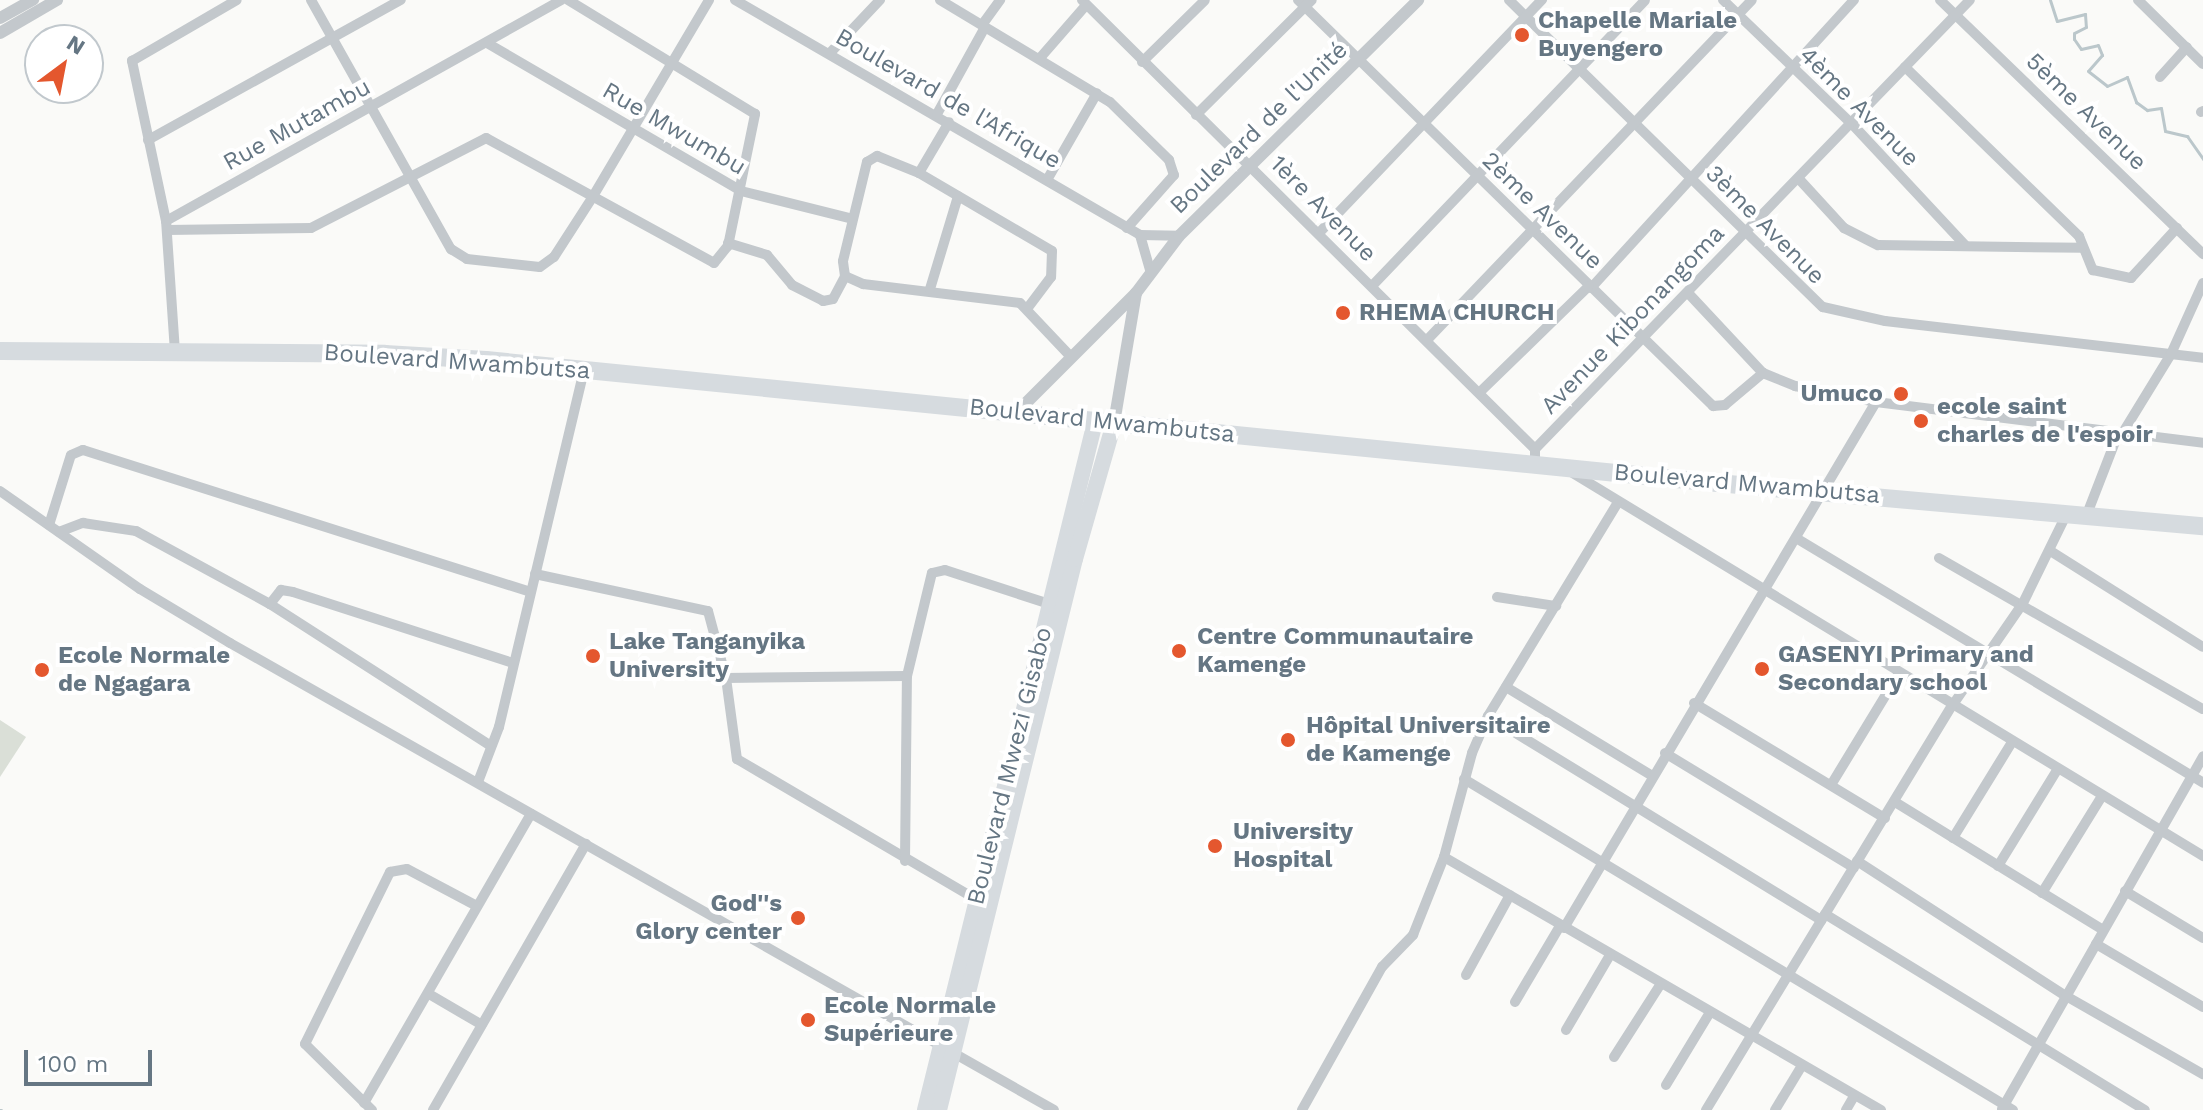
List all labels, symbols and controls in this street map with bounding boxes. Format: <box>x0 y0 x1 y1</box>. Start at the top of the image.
place label: Chapelle Mariale Buyengero <box>1538 7 1737 63</box>
street label: Boulevard de l'Afrique <box>830 23 1066 175</box>
north arrow <box>24 24 104 104</box>
marker: Chapelle Mariale Buyengero <box>1513 26 1531 44</box>
text: N <box>62 30 89 60</box>
street label: Boulevard de l'Unité <box>1164 36 1354 220</box>
street label: 4ème Avenue <box>1793 41 1925 173</box>
street label: 5ème Avenue <box>2019 47 2153 177</box>
street label: Rue Mutambu <box>218 73 376 177</box>
street label: Rue Mwumbu <box>597 76 751 182</box>
street label: 2ème Avenue <box>1475 146 1609 276</box>
street label: 1ère Avenue <box>1263 149 1383 269</box>
street label: 3ème Avenue <box>1699 159 1831 291</box>
street label: Avenue Kibonangoma <box>1535 220 1731 420</box>
place label: RHEMA CHURCH <box>1359 299 1555 327</box>
marker: RHEMA CHURCH <box>1334 304 1352 322</box>
street label: Boulevard Mwambutsa <box>323 338 591 386</box>
place label: Umuco <box>1801 380 1883 408</box>
marker: Umuco <box>1890 383 1912 405</box>
street label: Boulevard Mwambutsa <box>968 393 1236 449</box>
place label: ecole saint charles de l'espoir <box>1937 393 2153 449</box>
marker: ecole saint charles de l'espoir <box>1912 412 1930 430</box>
street label: Boulevard Mwambutsa <box>1613 458 1881 510</box>
place label: Centre Communautaire Kamenge <box>1197 623 1473 679</box>
street label: Boulevard Mwezi Gisabo <box>962 624 1058 908</box>
place label: Lake Tanganyika University <box>609 628 806 684</box>
marker: Centre Communautaire Kamenge <box>1168 640 1190 662</box>
place label: GASENYI Primary and Secondary school <box>1778 641 2034 697</box>
place label: Ecole Normale de Ngagara <box>58 642 230 698</box>
marker: Lake Tanganyika University <box>584 647 602 665</box>
marker: GASENYI Primary and Secondary school <box>1753 660 1771 678</box>
marker: Ecole Normale de Ngagara <box>33 661 51 679</box>
place label: Hôpital Universitaire de Kamenge <box>1306 712 1551 768</box>
marker: Hôpital Universitaire de Kamenge <box>1277 729 1299 751</box>
place label: University Hospital <box>1233 818 1353 874</box>
marker: University Hospital <box>1204 835 1226 857</box>
place label: God''s Glory center <box>635 890 782 946</box>
marker: God''s Glory center <box>789 909 807 927</box>
place label: Ecole Normale Supérieure <box>824 992 996 1048</box>
marker: Ecole Normale Supérieure <box>799 1011 817 1029</box>
scale bar <box>28 1034 156 1084</box>
text: 100 m <box>38 1050 108 1078</box>

